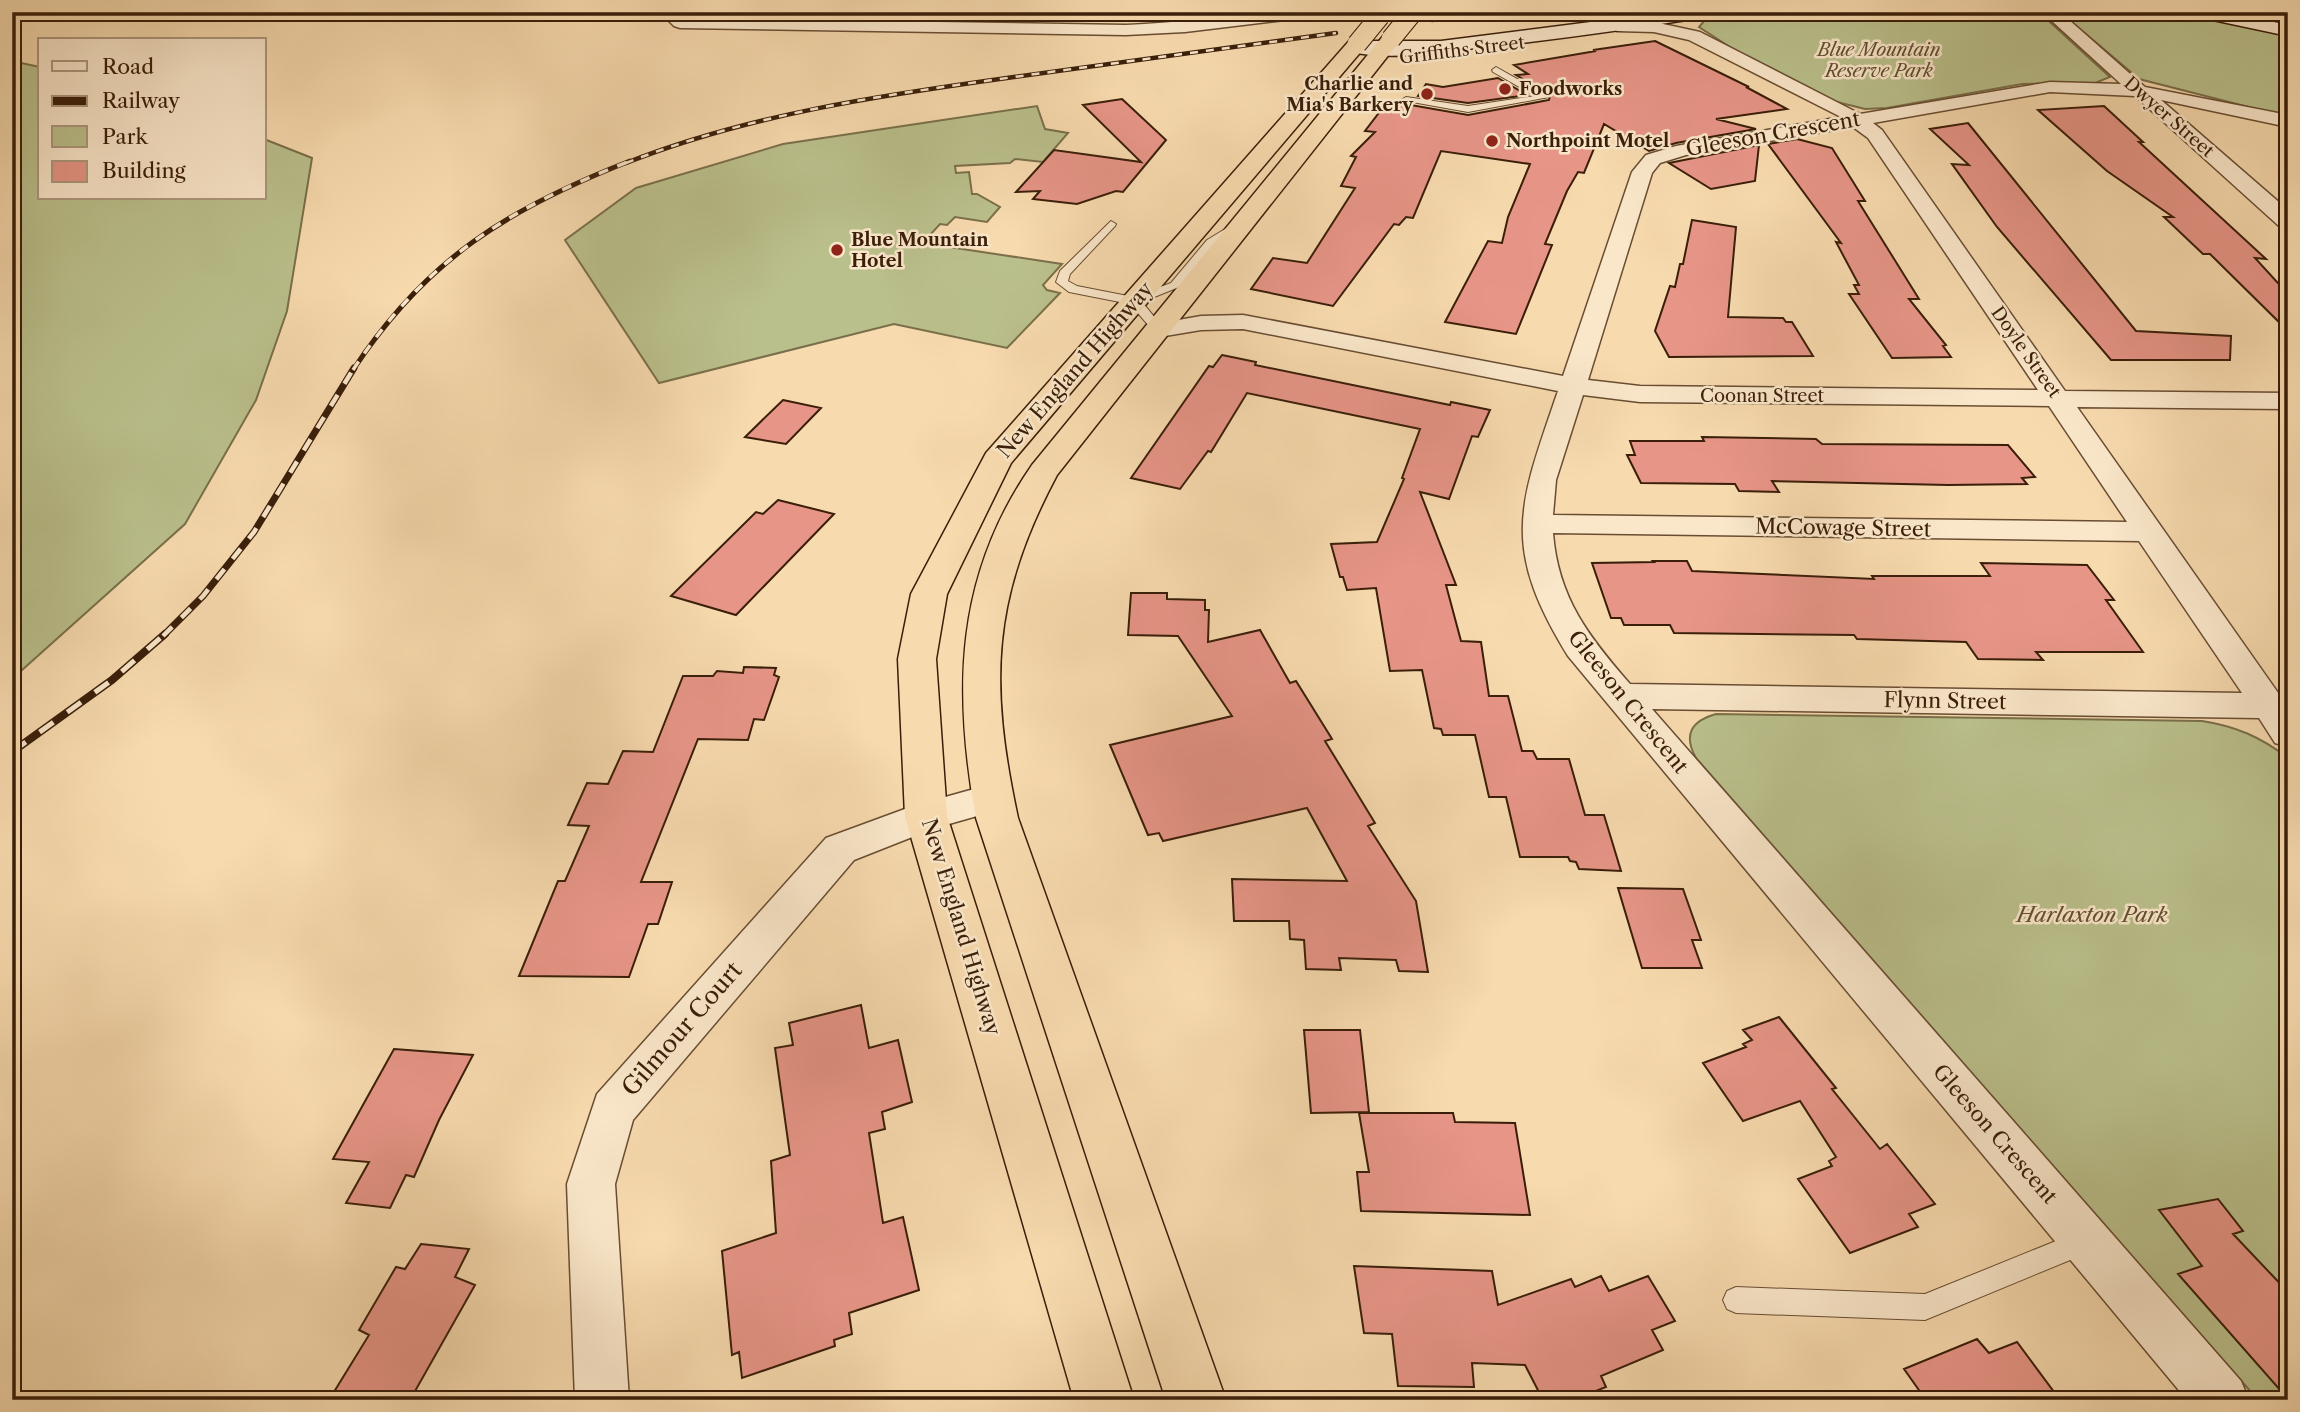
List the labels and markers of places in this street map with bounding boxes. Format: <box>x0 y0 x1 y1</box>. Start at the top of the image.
place label: Charlie and Mia's Barkery <box>1286 73 1414 116</box>
place label: Foodworks <box>1519 78 1622 100</box>
marker: Foodworks <box>1497 81 1513 97</box>
marker: Charlie and Mia's Barkery <box>1419 86 1435 102</box>
place label: Northpoint Motel <box>1506 130 1669 152</box>
marker: Northpoint Motel <box>1484 133 1500 149</box>
place label: Blue Mountain Hotel <box>851 229 989 272</box>
marker: Blue Mountain Hotel <box>829 242 845 258</box>

